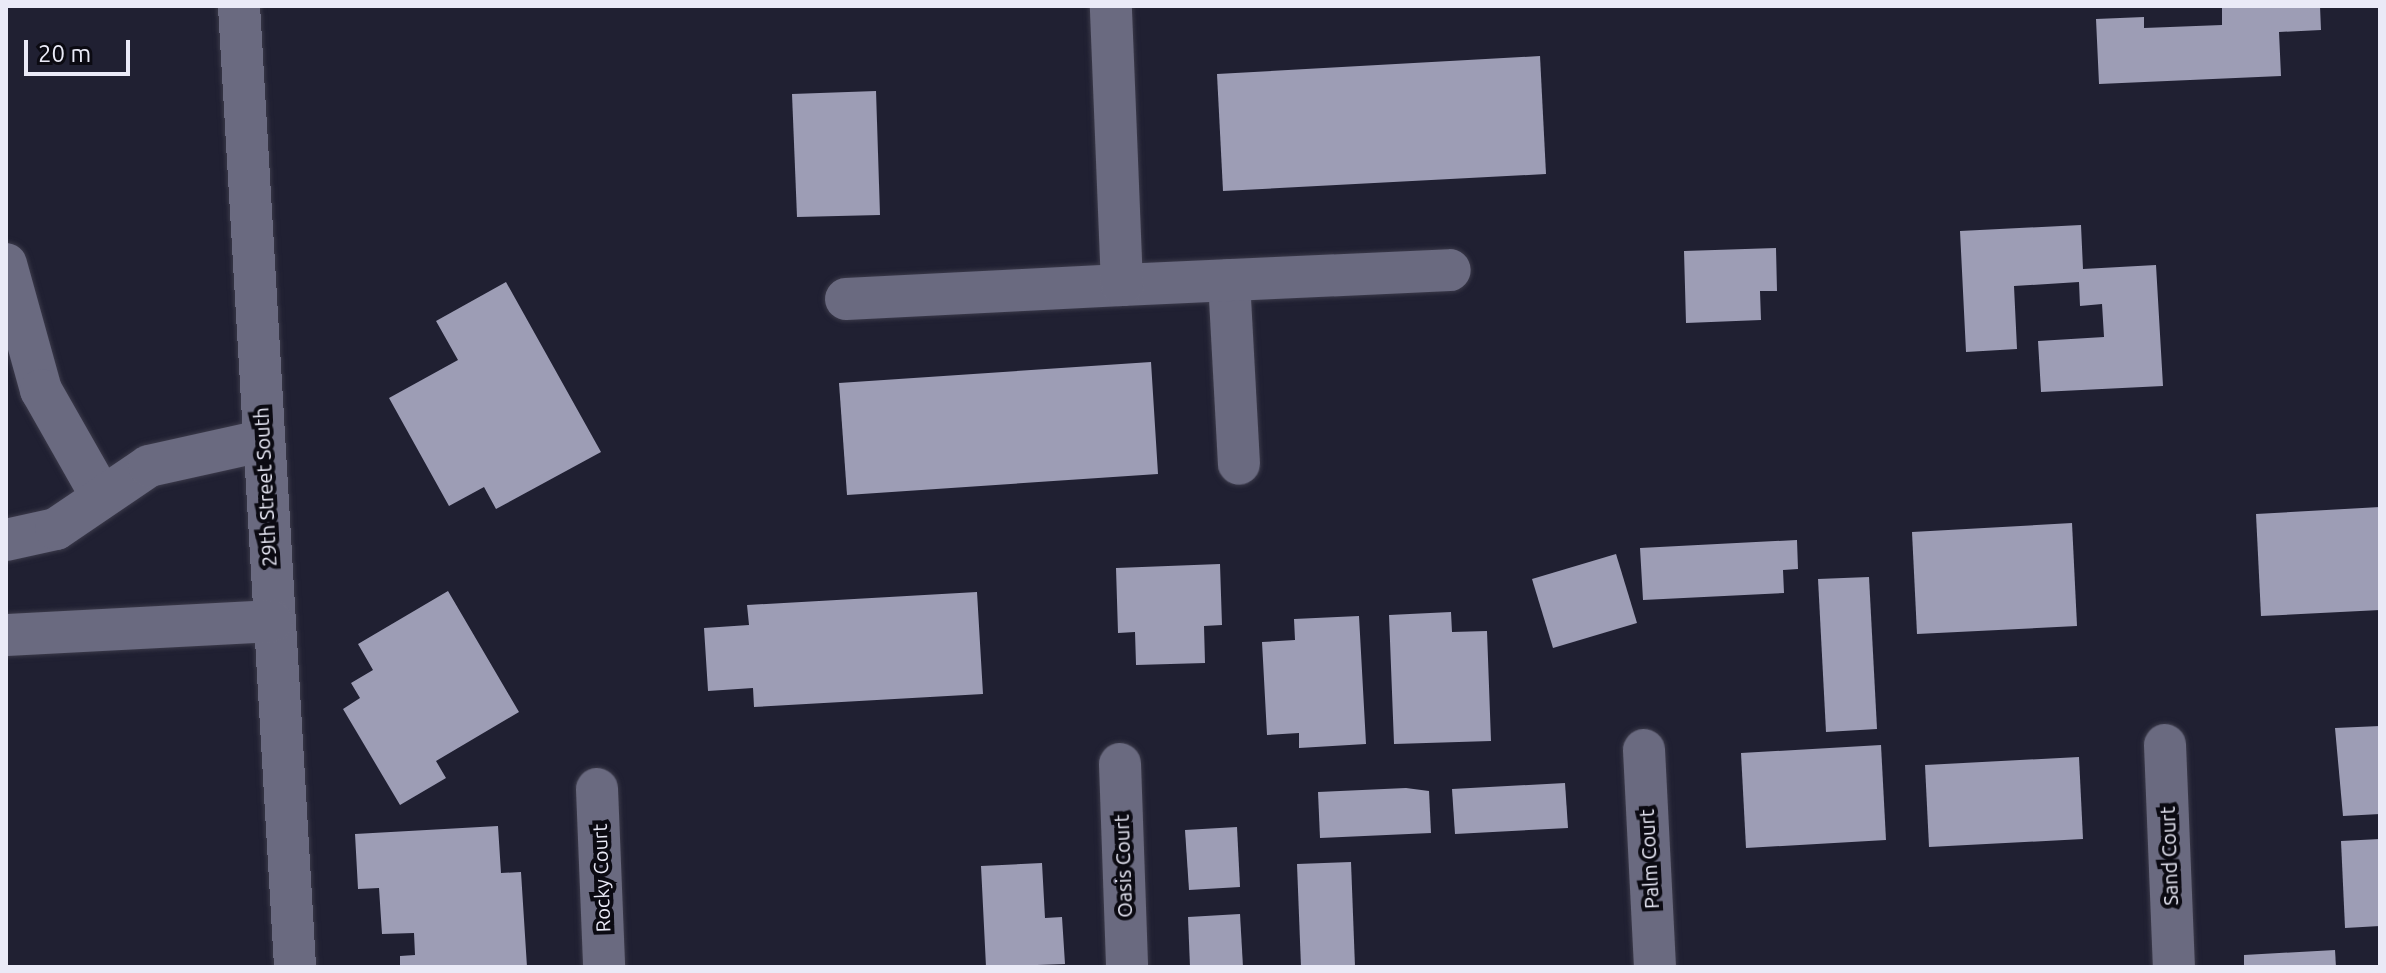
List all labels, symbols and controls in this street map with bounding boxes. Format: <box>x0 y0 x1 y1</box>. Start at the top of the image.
scale bar <box>28 24 134 74</box>
text: 20 m <box>38 40 91 67</box>
street label: 29th Street South <box>249 407 281 567</box>
street label: Sand Court <box>2155 806 2183 906</box>
street label: Palm Court <box>1634 808 1664 910</box>
street label: Oasis Court <box>1109 814 1137 918</box>
street label: Rocky Court <box>587 823 615 933</box>

